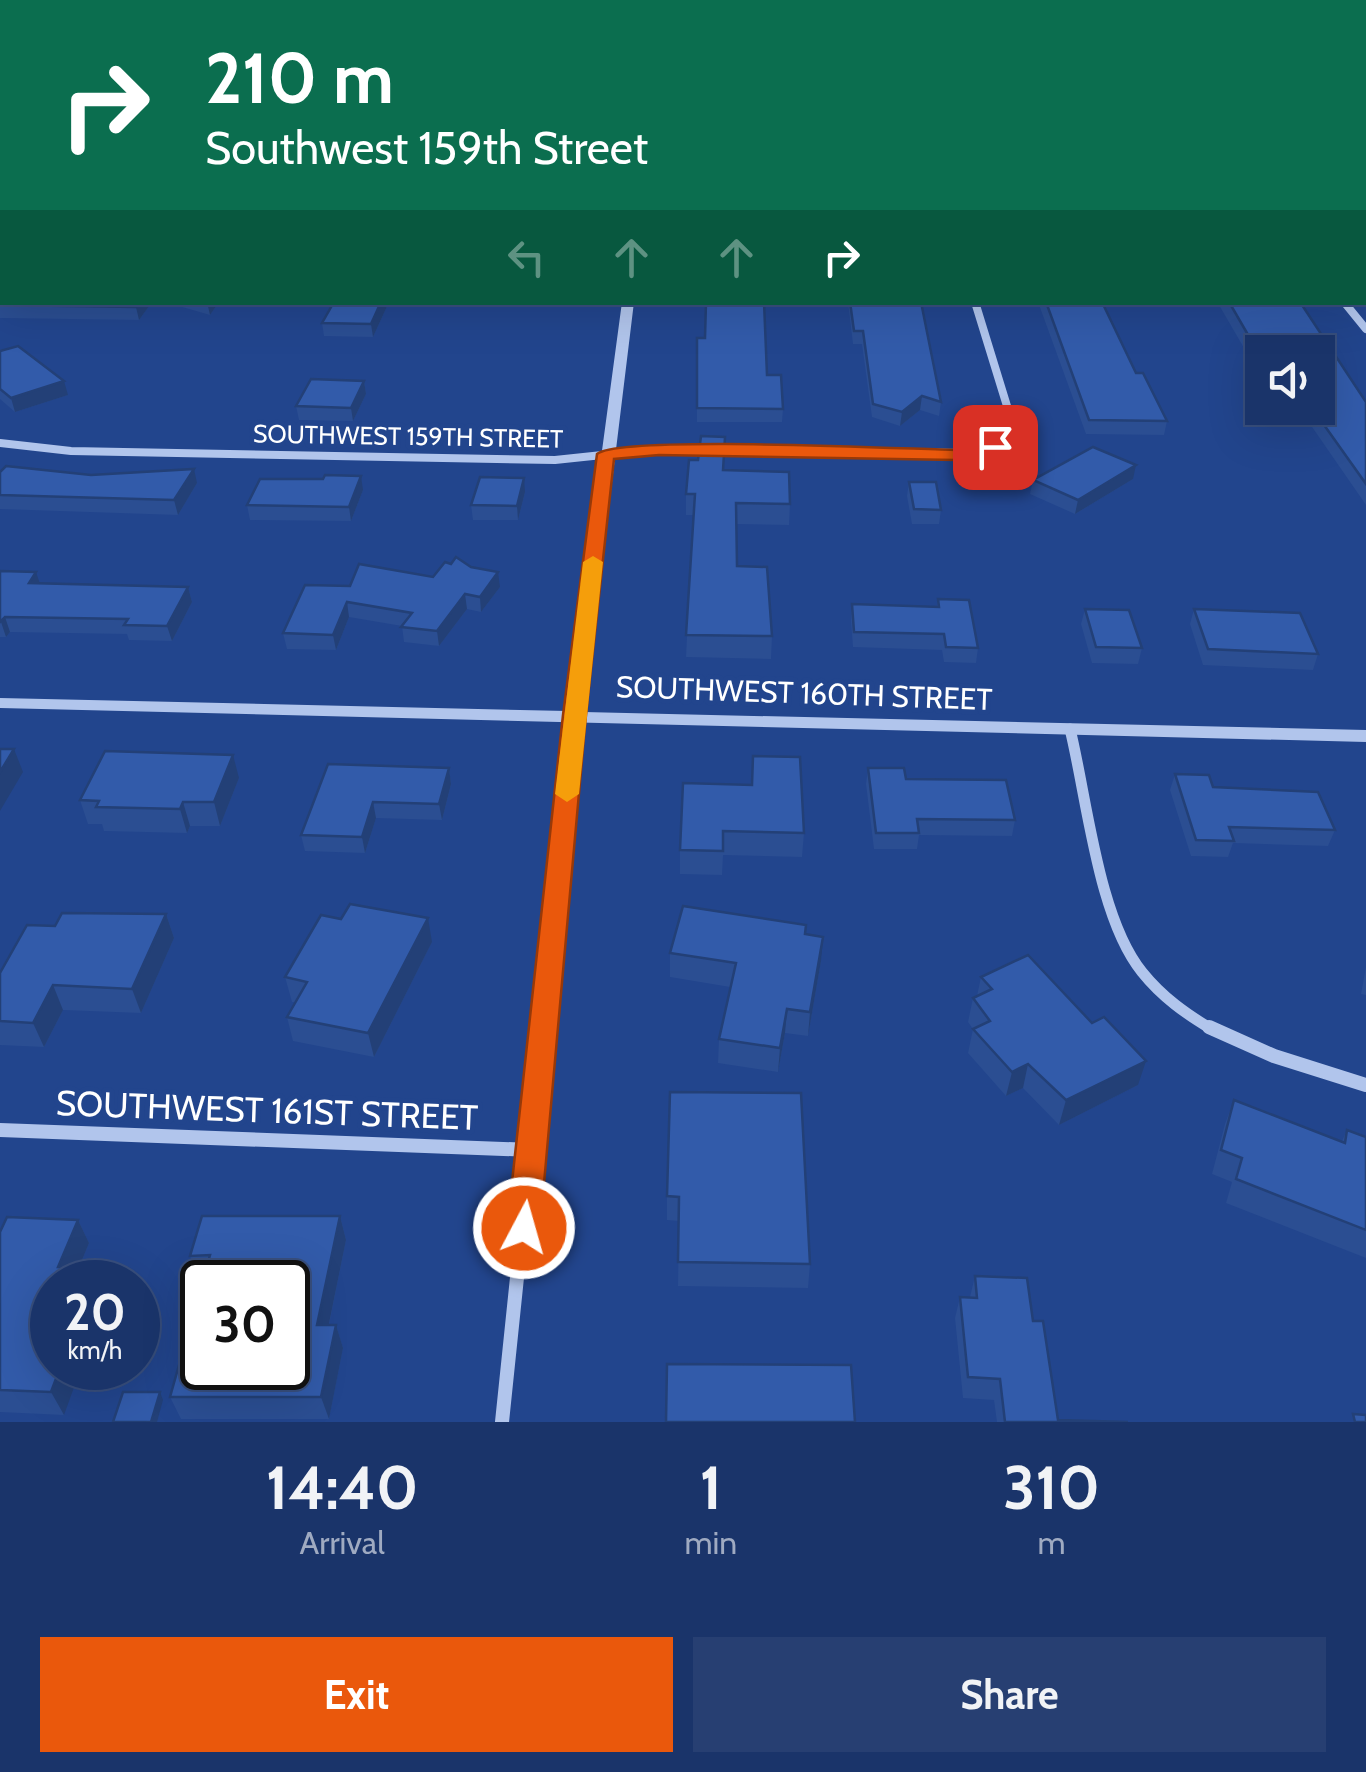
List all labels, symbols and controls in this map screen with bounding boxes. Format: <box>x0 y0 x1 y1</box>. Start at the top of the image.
text: 210 m <box>205 35 394 121</box>
icon: right <box>40 40 170 170</box>
text: Southwest 159th Street <box>205 121 648 175</box>
icon: left <box>499 230 554 285</box>
icon: ahead <box>604 230 659 285</box>
icon: ahead <box>709 230 764 285</box>
icon: right <box>814 230 869 285</box>
map controls <box>1245 335 1335 425</box>
button: sound <box>1245 335 1335 425</box>
pin <box>953 405 1038 490</box>
street label: SOUTHWEST 159TH STREET <box>253 418 563 454</box>
icon: arrive <box>968 420 1023 475</box>
street label: SOUTHWEST 160TH STREET <box>615 668 993 718</box>
street label: SOUTHWEST 161ST STREET <box>55 1081 479 1139</box>
position arrow <box>472 1176 576 1280</box>
speed limit sign: 30 <box>180 1260 310 1390</box>
text: 20 <box>64 1282 126 1343</box>
text: km/h <box>68 1335 122 1365</box>
text: 14:40 <box>266 1451 418 1524</box>
text: 1 <box>700 1451 722 1524</box>
text: 310 <box>1003 1451 1100 1524</box>
text: Arrival <box>300 1523 385 1562</box>
text: min <box>684 1523 737 1562</box>
text: m <box>1038 1523 1066 1562</box>
button: Exit <box>40 1637 673 1752</box>
button: Share <box>693 1637 1326 1752</box>

